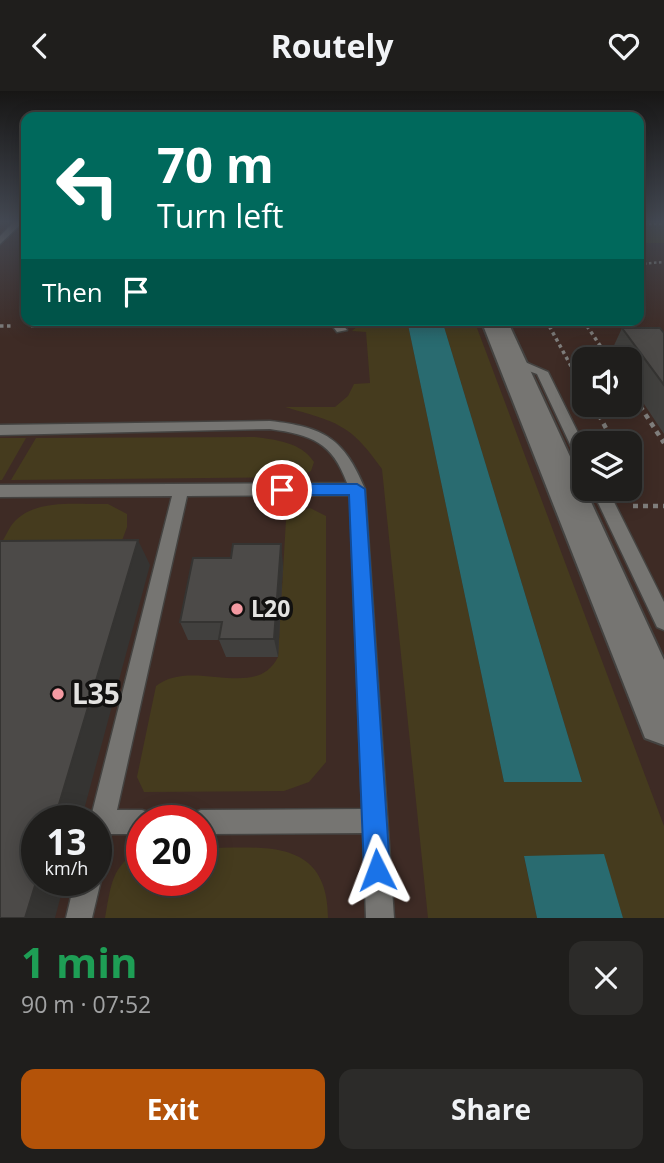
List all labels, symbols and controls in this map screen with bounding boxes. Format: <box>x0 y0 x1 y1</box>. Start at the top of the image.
text: Routely <box>271 24 393 67</box>
icon: back <box>21 27 59 65</box>
icon: heart <box>605 27 643 65</box>
text: 70 m <box>157 131 274 197</box>
icon: left <box>42 140 133 231</box>
text: Turn left <box>157 194 283 237</box>
icon: arrive <box>117 273 155 311</box>
text: Then <box>42 274 103 310</box>
map controls <box>572 347 642 501</box>
button: sound <box>572 347 642 417</box>
button: layers <box>572 431 642 501</box>
pin <box>252 460 312 520</box>
icon: arrive <box>263 471 301 509</box>
place label: L20 <box>251 592 290 624</box>
marker: L20 <box>229 601 245 617</box>
place label: L35 <box>72 674 120 712</box>
marker: L35 <box>50 686 66 702</box>
speed limit sign: 20 <box>126 805 217 896</box>
text: 13 <box>46 818 87 865</box>
position arrow <box>340 833 414 907</box>
text: km/h <box>45 856 88 880</box>
text: 1 min <box>21 933 138 990</box>
button: close <box>569 941 643 1015</box>
text: 90 m · 07:52 <box>21 988 151 1020</box>
button: Exit <box>21 1069 325 1149</box>
button: Share <box>339 1069 643 1149</box>

